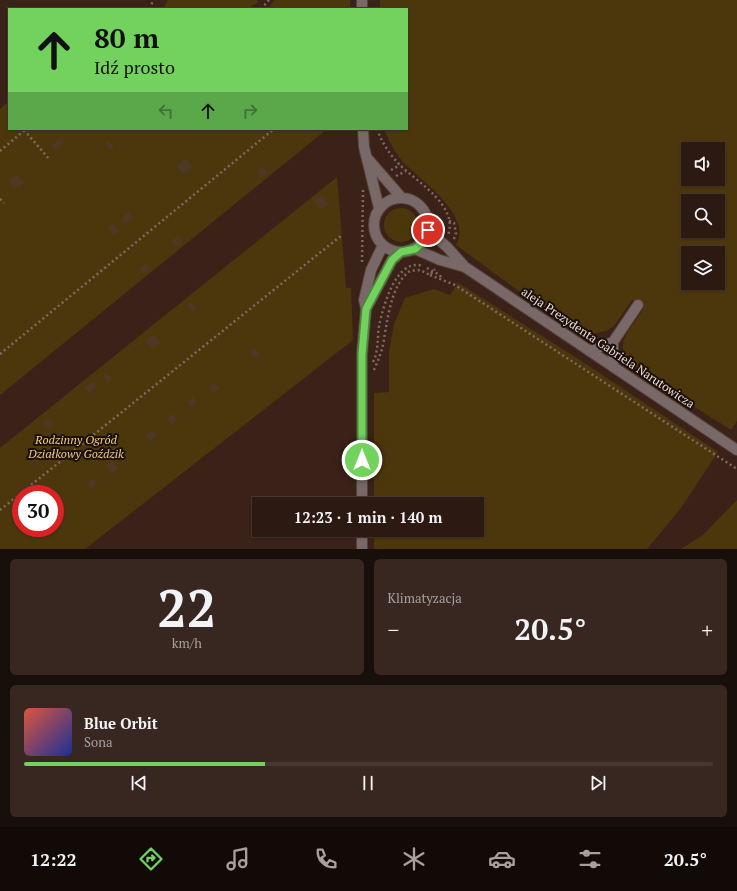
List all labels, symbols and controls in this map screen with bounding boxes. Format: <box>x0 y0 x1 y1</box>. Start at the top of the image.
text: 80 m <box>94 19 159 56</box>
icon: ahead <box>28 24 80 76</box>
text: Idź prosto <box>94 55 175 79</box>
icon: left <box>155 100 177 122</box>
icon: ahead <box>197 100 219 122</box>
icon: right <box>239 100 261 122</box>
map controls <box>681 142 725 290</box>
button: sound <box>681 142 725 186</box>
button: search <box>681 194 725 238</box>
pin <box>411 213 445 247</box>
icon: arrive <box>417 219 439 241</box>
button: layers <box>681 246 725 290</box>
street label: aleja Prezydenta Gabriela Narutowicza <box>519 284 698 411</box>
park label: Rodzinny Ogród Działkowy Goździk <box>27 432 124 461</box>
position arrow <box>341 439 383 481</box>
speed limit sign: 30 <box>12 485 64 537</box>
text: 12:23 · 1 min · 140 m <box>294 507 442 527</box>
text: 22 <box>157 573 216 642</box>
text: Klimatyzacja <box>388 589 462 607</box>
text: 20.5° <box>514 609 586 649</box>
text: − <box>388 615 399 644</box>
text: + <box>701 615 713 644</box>
text: km/h <box>172 634 202 652</box>
text: Blue Orbit <box>84 713 158 733</box>
text: Sona <box>84 733 112 751</box>
icon: previous <box>128 772 150 794</box>
icon: pause <box>357 772 379 794</box>
icon: next <box>587 772 609 794</box>
icon: directions <box>137 845 165 873</box>
icon: music <box>224 845 252 873</box>
icon: phone <box>312 845 340 873</box>
icon: climate <box>400 845 428 873</box>
icon: car <box>488 845 516 873</box>
icon: filters <box>576 845 604 873</box>
text: 12:22 <box>30 847 77 871</box>
text: 20.5° <box>664 847 707 871</box>

